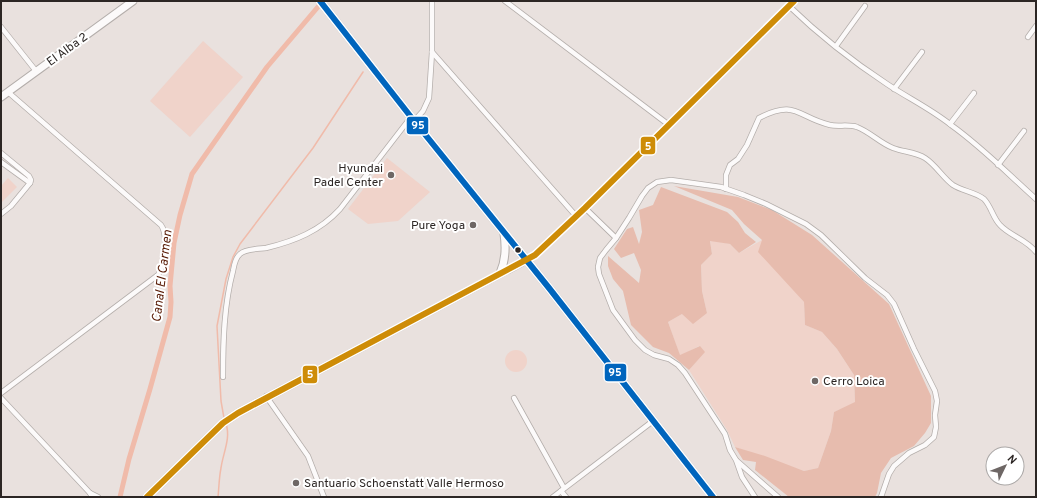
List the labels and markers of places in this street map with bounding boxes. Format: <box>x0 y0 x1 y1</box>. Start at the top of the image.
place label: Hyundai Padel Center <box>313 161 383 191</box>
marker: Hyundai Padel Center <box>386 170 396 180</box>
place label: Pure Yoga <box>411 218 465 234</box>
marker: Pure Yoga <box>468 220 478 230</box>
unlabelled marker <box>513 245 523 255</box>
place label: Cerro Loica <box>823 374 885 390</box>
marker: Cerro Loica <box>810 376 820 386</box>
place label: Santuario Schoenstatt Valle Hermoso <box>304 476 504 492</box>
marker: Santuario Schoenstatt Valle Hermoso <box>291 478 301 488</box>

